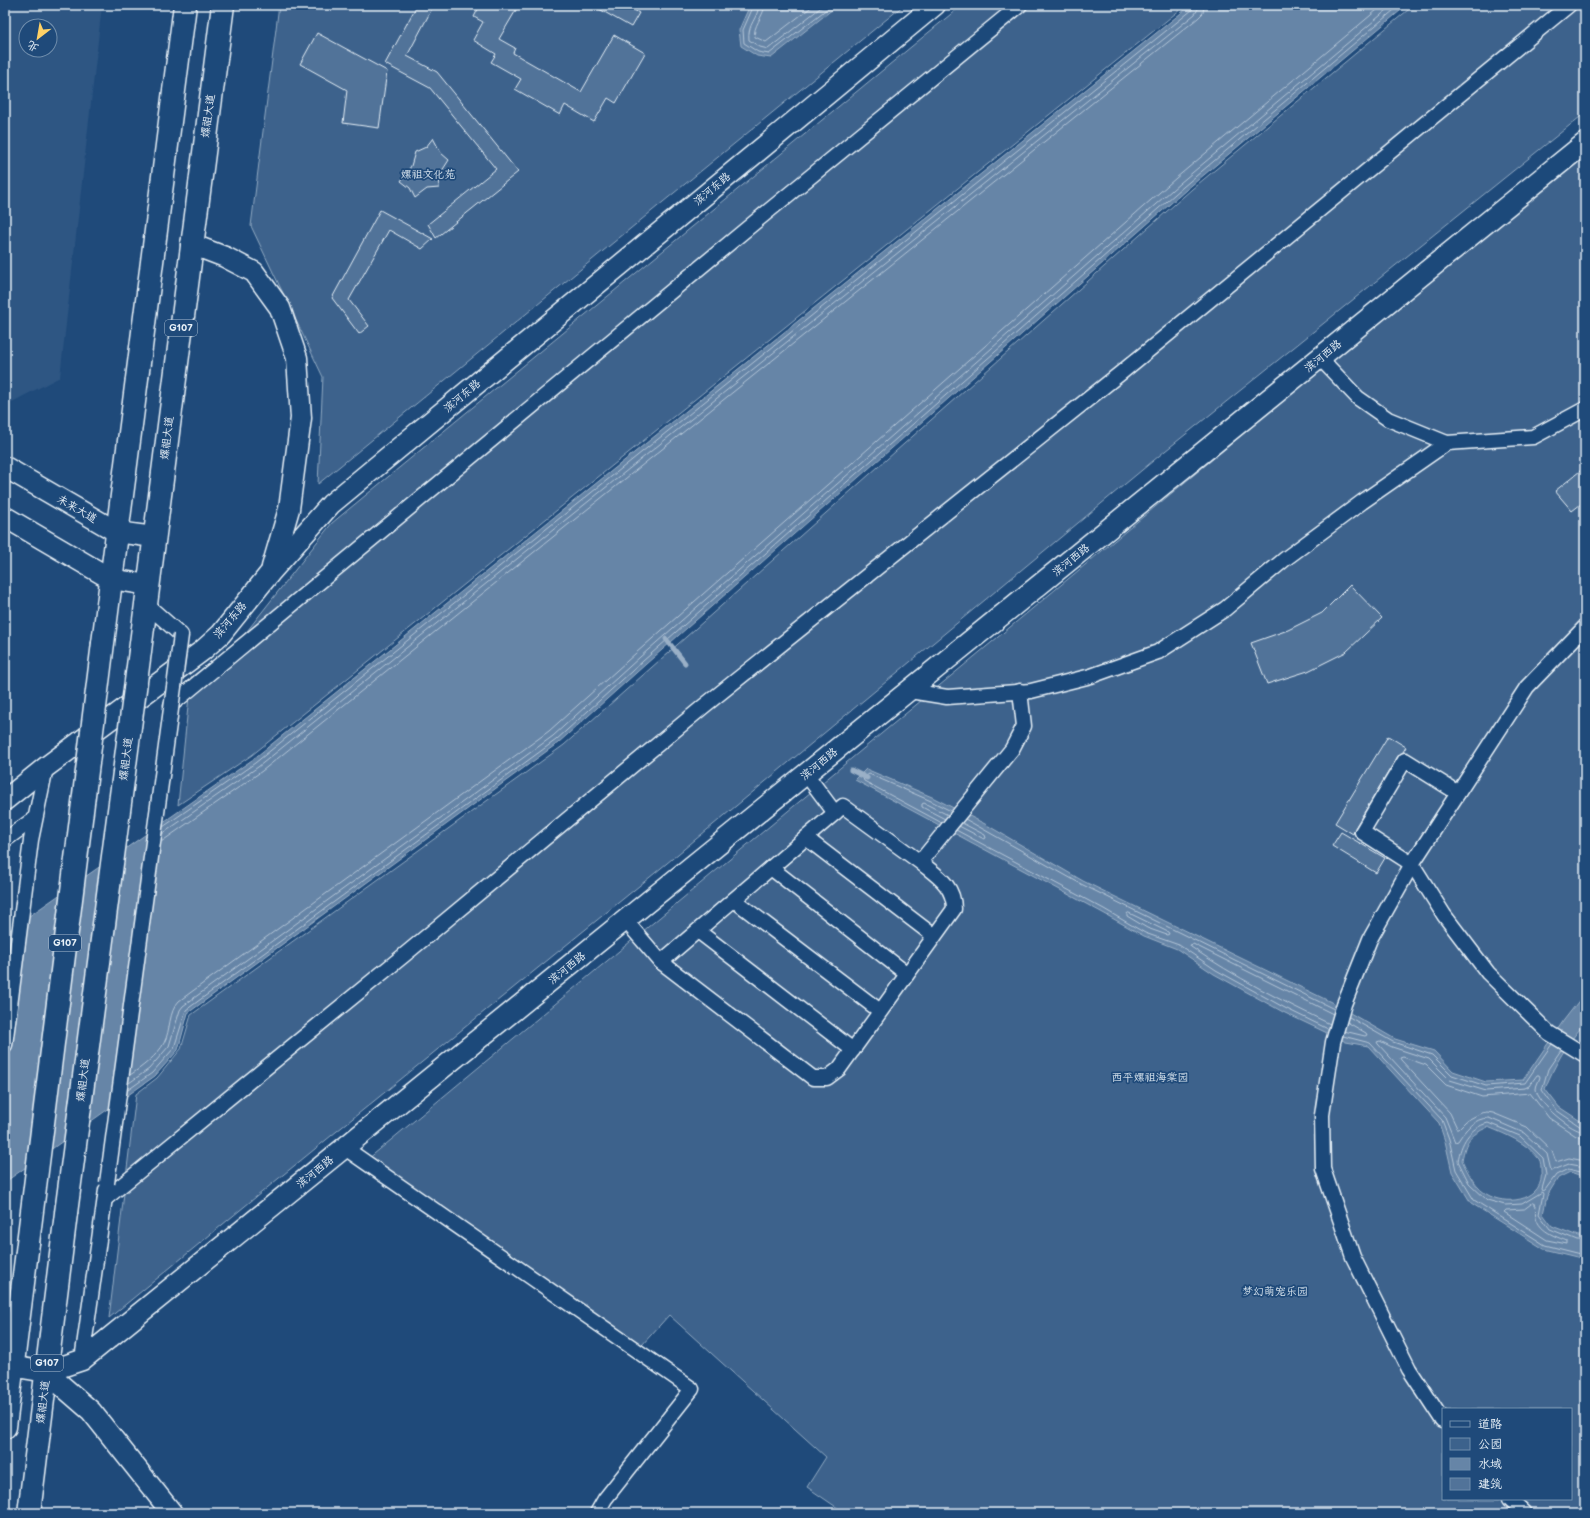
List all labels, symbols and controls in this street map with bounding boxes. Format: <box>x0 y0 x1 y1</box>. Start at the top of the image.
north arrow <box>18 18 58 58</box>
text: 北 <box>25 38 41 55</box>
street label: 嫘祖大道 <box>199 93 217 139</box>
park label: 嫘祖文化苑 <box>401 168 456 181</box>
street label: 滨河东路 <box>691 170 733 208</box>
road number: G107 <box>165 320 197 336</box>
street label: 滨河西路 <box>1302 337 1344 375</box>
street label: 滨河东路 <box>441 377 483 415</box>
street label: 嫘祖大道 <box>158 415 176 461</box>
street label: 未来大道 <box>55 492 99 526</box>
street label: 滨河西路 <box>1050 541 1092 579</box>
street label: 滨河东路 <box>211 599 249 641</box>
street label: 嫘祖大道 <box>117 736 135 782</box>
street label: 滨河西路 <box>798 745 840 783</box>
road number: G107 <box>49 935 81 951</box>
street label: 滨河西路 <box>546 949 588 987</box>
street label: 嫘祖大道 <box>74 1057 92 1103</box>
park label: 西平嫘祖海棠园 <box>1112 1071 1189 1084</box>
street label: 滨河西路 <box>294 1153 336 1191</box>
park label: 梦幻萌宠乐园 <box>1242 1285 1308 1298</box>
road number: G107 <box>31 1355 63 1371</box>
street label: 嫘祖大道 <box>34 1379 52 1425</box>
legend <box>1442 1408 1572 1500</box>
text: 道路 <box>1478 1417 1502 1432</box>
text: 公园 <box>1478 1437 1502 1452</box>
text: 水域 <box>1478 1457 1502 1472</box>
text: 建筑 <box>1478 1477 1502 1492</box>

